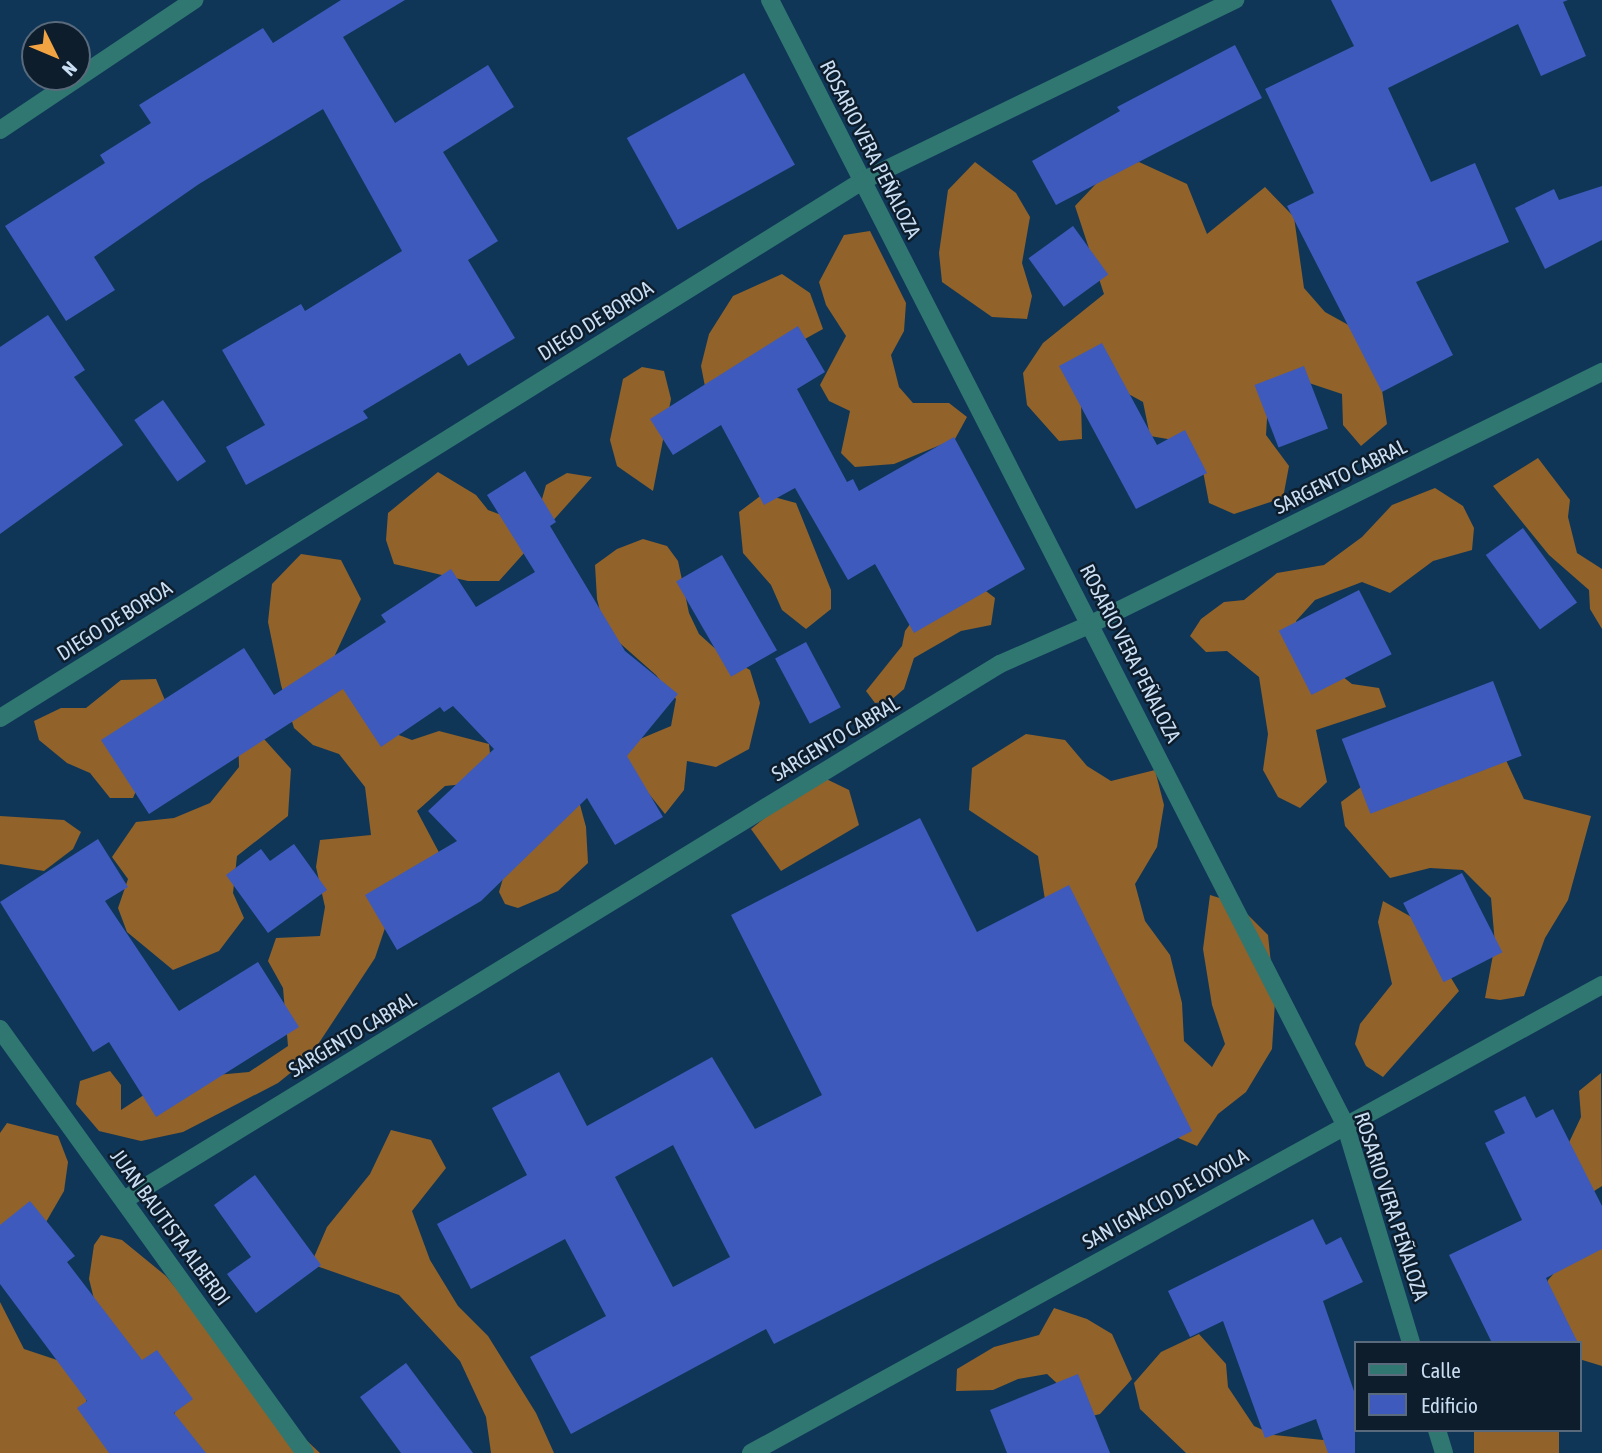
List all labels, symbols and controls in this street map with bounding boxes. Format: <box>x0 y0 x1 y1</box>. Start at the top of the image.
north arrow <box>21 21 91 91</box>
street label: ROSARIO VERA PEÑALOZA <box>815 56 927 242</box>
text: N <box>58 57 82 81</box>
street label: DIEGO DE BOROA <box>533 275 657 365</box>
street label: SARGENTO CABRAL <box>1270 433 1410 519</box>
street label: ROSARIO VERA PEÑALOZA <box>1075 560 1187 746</box>
street label: DIEGO DE BOROA <box>52 575 176 665</box>
street label: SARGENTO CABRAL <box>767 690 903 786</box>
street label: SARGENTO CABRAL <box>284 986 420 1082</box>
street label: ROSARIO VERA PEÑALOZA <box>1350 1109 1434 1303</box>
street label: SAN IGNACIO DE LOYOLA <box>1078 1142 1252 1254</box>
street label: JUAN BAUTISTA ALBERDI <box>106 1144 236 1310</box>
legend <box>1354 1341 1581 1432</box>
text: Calle <box>1421 1358 1461 1382</box>
text: Edificio <box>1421 1393 1478 1417</box>

